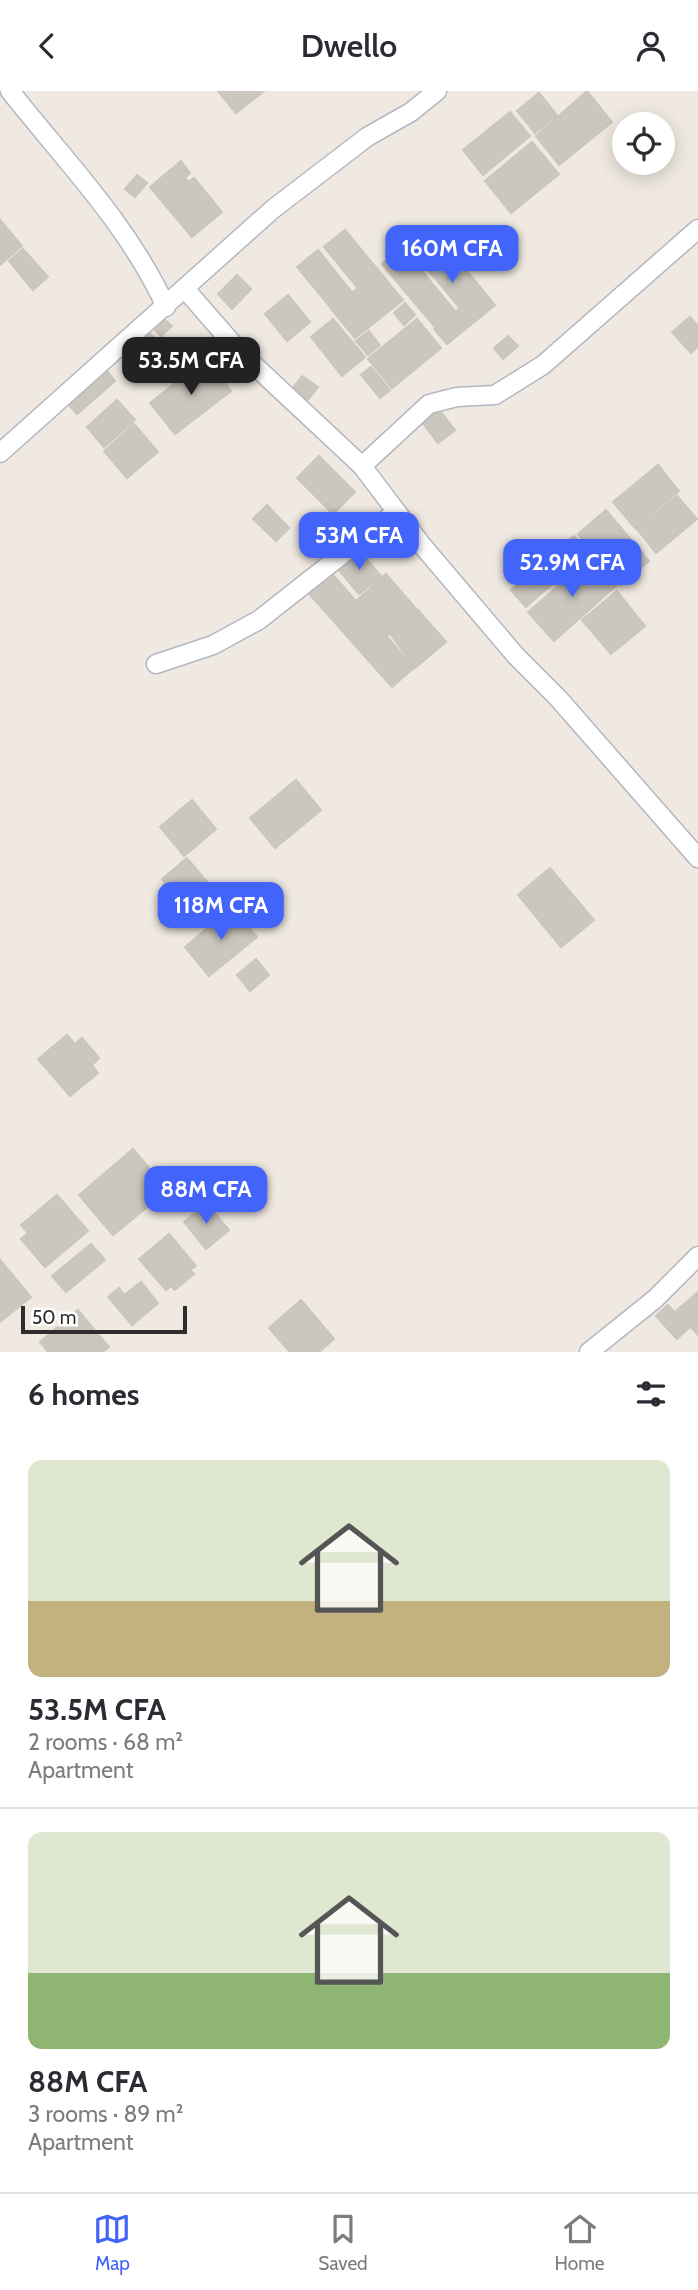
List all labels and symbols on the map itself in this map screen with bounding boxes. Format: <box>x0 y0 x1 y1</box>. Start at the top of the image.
pin: 160M CFA <box>380 225 524 285</box>
pin: 53.5M CFA <box>111 337 271 397</box>
pin: 53M CFA <box>294 512 424 572</box>
pin: 52.9M CFA <box>492 539 652 599</box>
pin: 118M CFA <box>149 883 293 942</box>
pin: 88M CFA <box>141 1167 271 1226</box>
scale bar <box>21 1303 187 1335</box>

